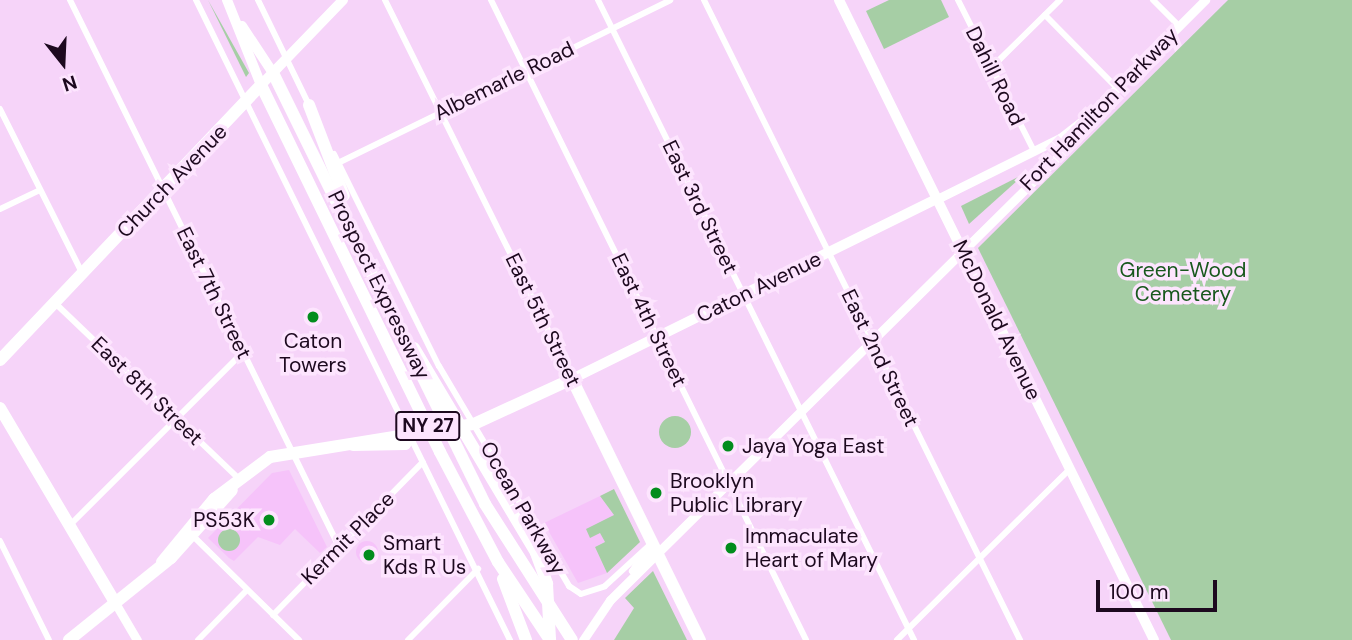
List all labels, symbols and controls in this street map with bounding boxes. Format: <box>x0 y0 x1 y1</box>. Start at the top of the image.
street label: Dahill Road <box>960 22 1030 130</box>
street label: Fort Hamilton Parkway <box>1015 22 1183 196</box>
north arrow <box>28 28 98 98</box>
street label: Albemarle Road <box>430 36 578 126</box>
text: N <box>59 69 80 97</box>
street label: Church Avenue <box>112 119 232 243</box>
street label: East 3rd Street <box>657 136 743 278</box>
street label: Prospect Expressway <box>322 186 436 384</box>
street label: East 7th Street <box>171 223 257 363</box>
street label: McDonald Avenue <box>947 236 1047 404</box>
street label: Caton Avenue <box>693 246 825 328</box>
street label: East 5th Street <box>500 249 586 391</box>
street label: East 4th Street <box>606 249 692 391</box>
park label: Green-Wood Cemetery <box>1119 257 1247 307</box>
street label: East 2nd Street <box>836 285 924 431</box>
marker: Caton Towers <box>305 309 321 325</box>
place label: Caton Towers <box>279 328 347 378</box>
street label: East 8th Street <box>86 331 208 451</box>
road number: NY 27 <box>395 410 461 442</box>
place label: Jaya Yoga East <box>742 433 884 459</box>
street label: Ocean Parkway <box>475 437 571 579</box>
marker: Jaya Yoga East <box>720 438 736 454</box>
place label: Brooklyn Public Library <box>670 468 803 518</box>
marker: Brooklyn Public Library <box>648 485 664 501</box>
street label: Kermit Place <box>296 486 400 590</box>
place label: PS53K <box>193 507 255 533</box>
marker: PS53K <box>261 512 277 528</box>
place label: Immaculate Heart of Mary <box>745 523 878 573</box>
place label: Smart Kds R Us <box>383 530 466 580</box>
marker: Immaculate Heart of Mary <box>723 540 739 556</box>
marker: Smart Kds R Us <box>361 547 377 563</box>
scale bar <box>1100 566 1221 610</box>
text: 100 m <box>1109 578 1169 606</box>

